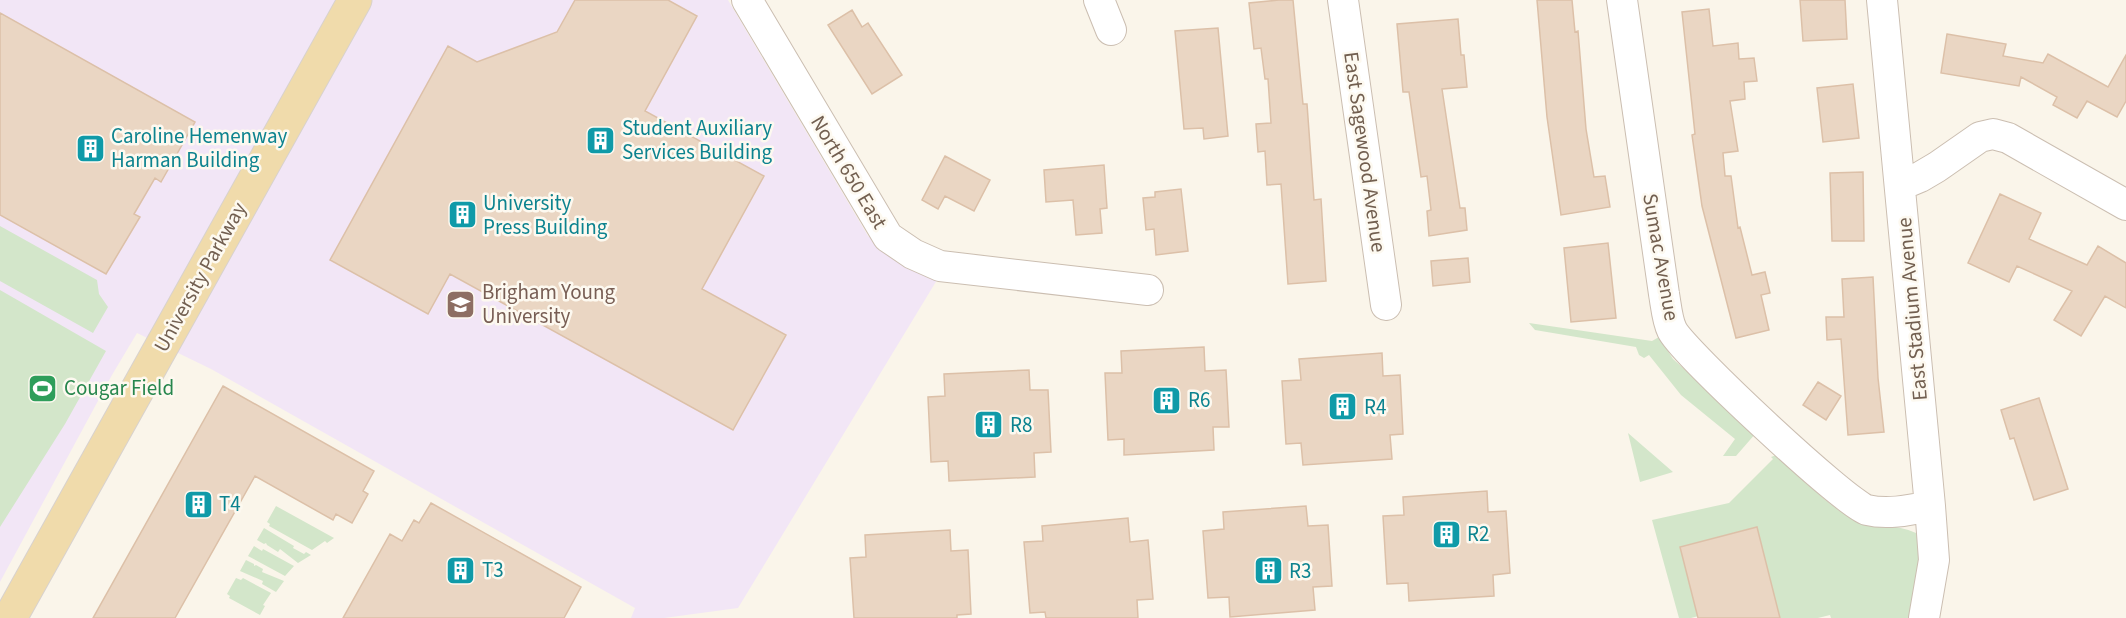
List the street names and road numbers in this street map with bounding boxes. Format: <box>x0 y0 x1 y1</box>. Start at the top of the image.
street label: East Sagewood Avenue <box>1336 50 1394 254</box>
street label: North 650 East <box>803 110 895 234</box>
street label: Sumac Avenue <box>1635 191 1687 323</box>
street label: University Parkway <box>146 196 254 357</box>
street label: East Stadium Avenue <box>1889 216 1935 402</box>

